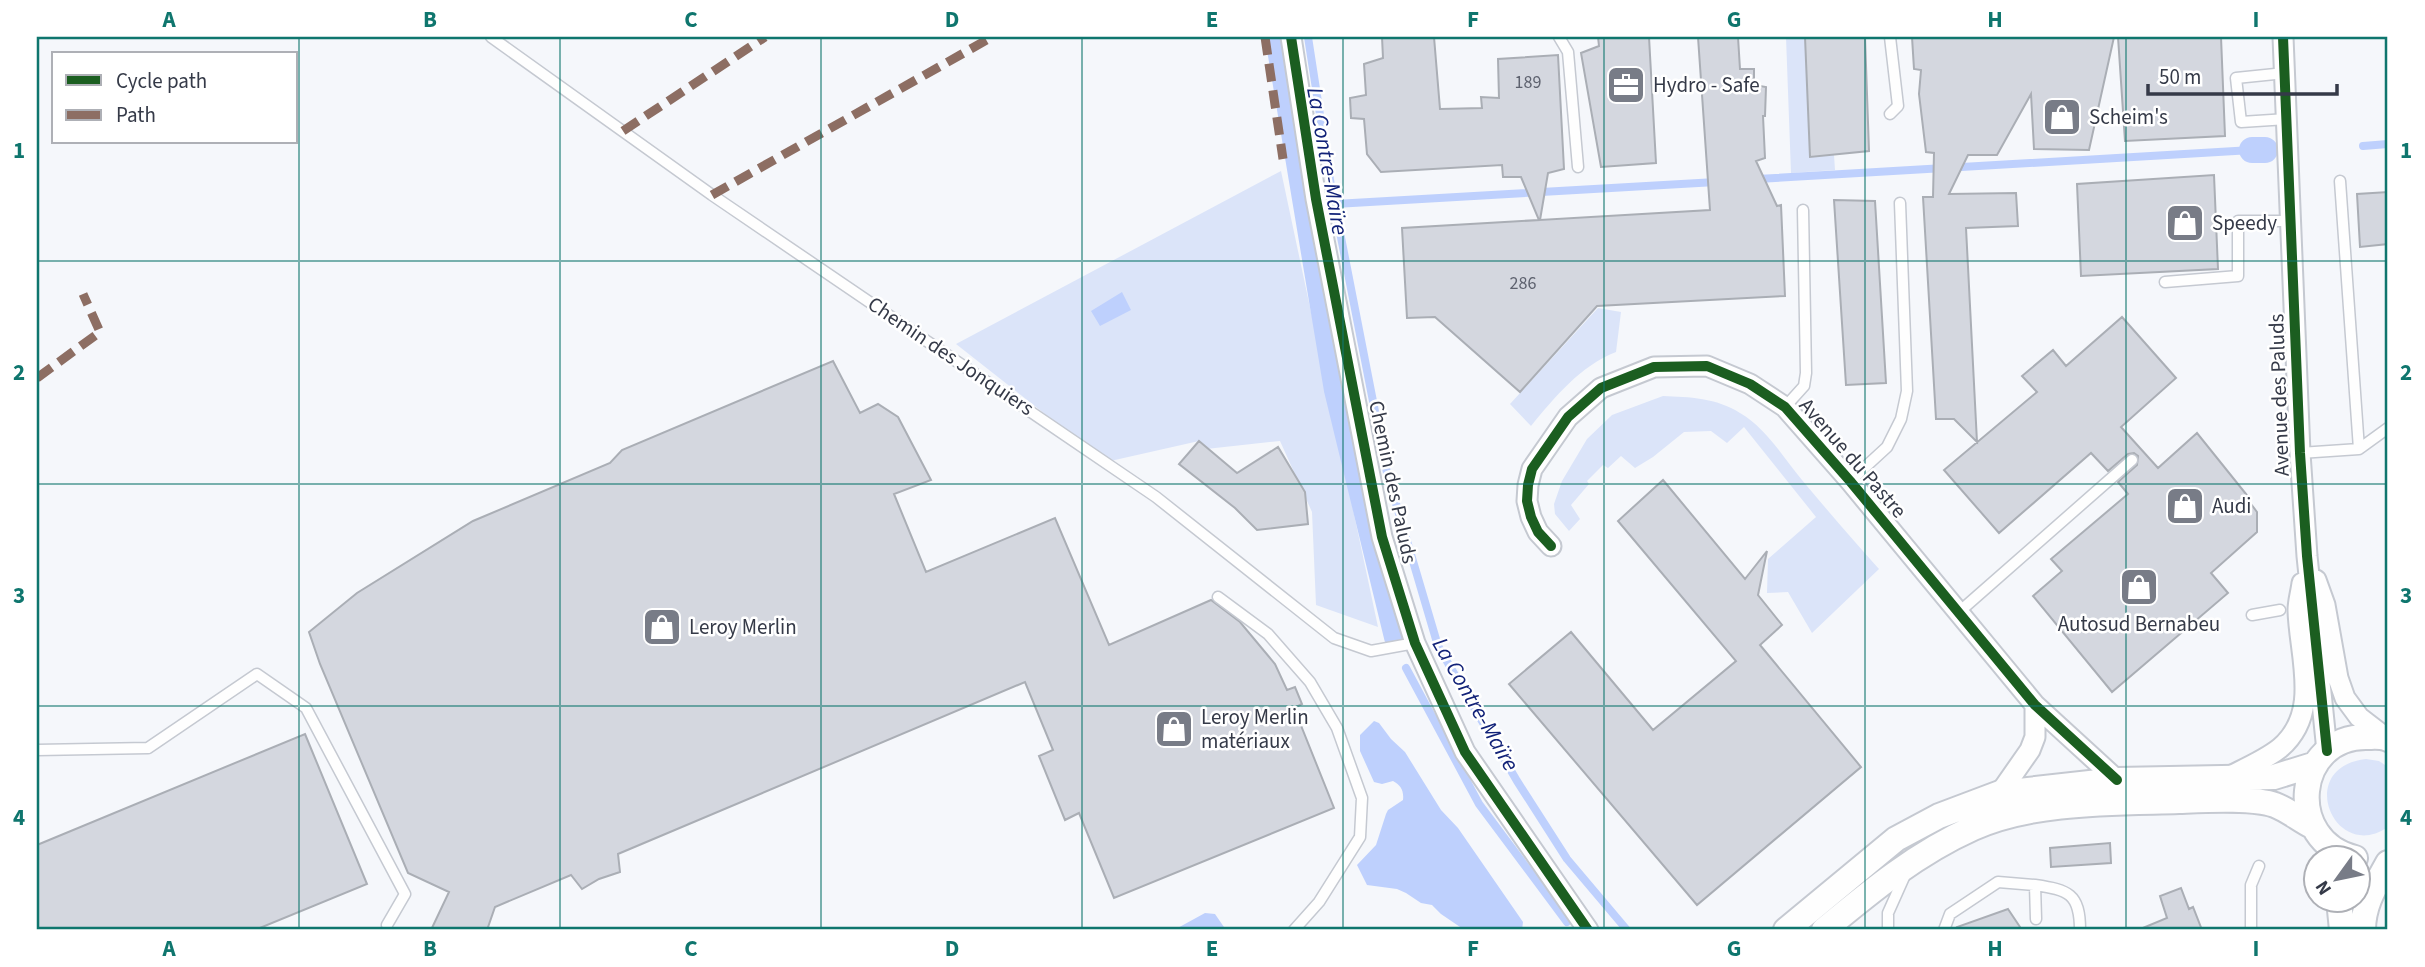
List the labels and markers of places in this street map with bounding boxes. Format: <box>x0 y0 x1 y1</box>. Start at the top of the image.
office icon: Hydro - Safe <box>1605 64 1647 106</box>
place label: Hydro - Safe <box>1653 70 1760 100</box>
shop icon: Scheim's <box>2041 96 2083 138</box>
place label: Scheim's <box>2089 102 2168 132</box>
shop icon: Speedy <box>2164 202 2206 244</box>
place label: Speedy <box>2212 208 2277 238</box>
shop icon: Audi <box>2164 485 2206 527</box>
place label: Audi <box>2212 491 2252 521</box>
shop icon: Autosud Bernabeu <box>2118 566 2160 608</box>
shop icon: Leroy Merlin <box>641 606 683 648</box>
place label: Autosud Bernabeu <box>2058 609 2220 639</box>
place label: Leroy Merlin <box>689 612 797 642</box>
place label: Leroy Merlin matériaux <box>1201 702 1309 756</box>
shop icon: Leroy Merlin matériaux <box>1153 708 1195 750</box>

